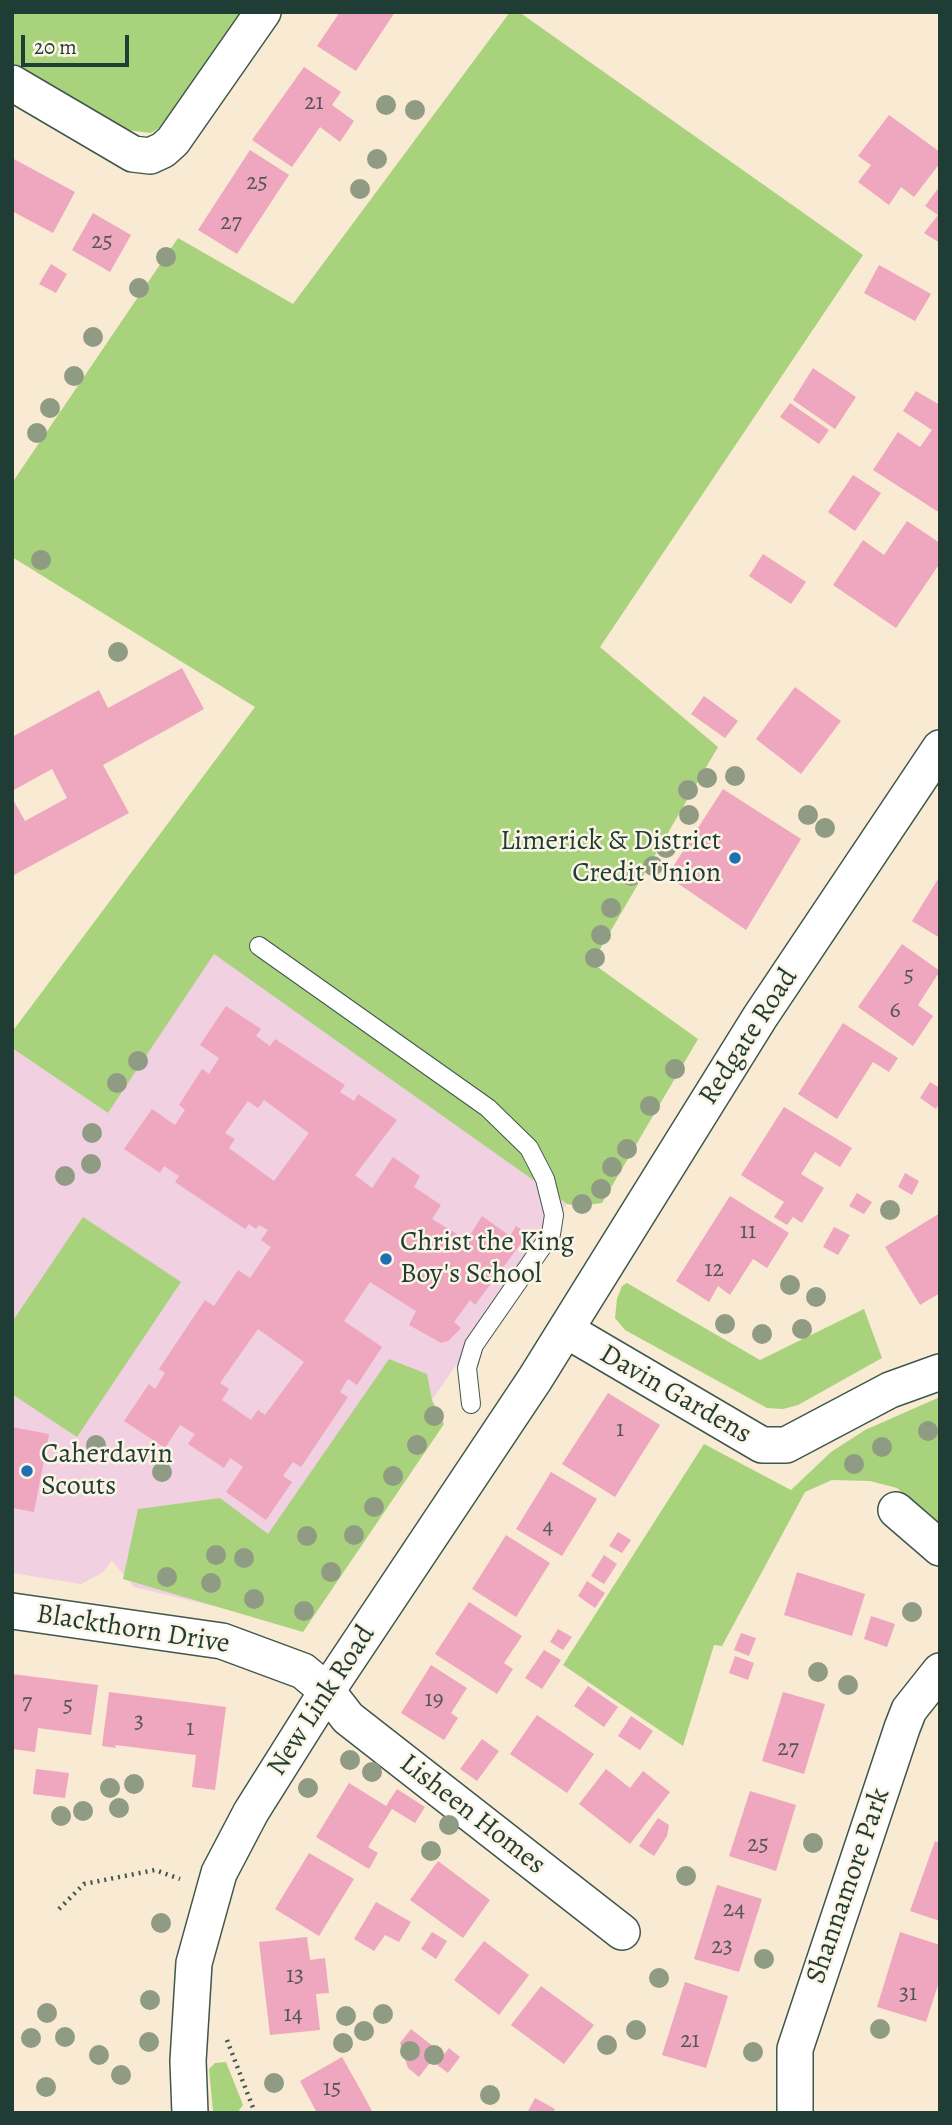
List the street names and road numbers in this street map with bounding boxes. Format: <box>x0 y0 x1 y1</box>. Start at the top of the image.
street label: Redgate Road <box>692 962 806 1112</box>
street label: Davin Gardens <box>593 1338 757 1452</box>
street label: Blackthorn Drive <box>34 1598 232 1662</box>
street label: New Link Road <box>261 1619 383 1783</box>
street label: Lisheen Homes <box>392 1748 552 1882</box>
street label: Shannamore Park <box>800 1784 898 1988</box>

